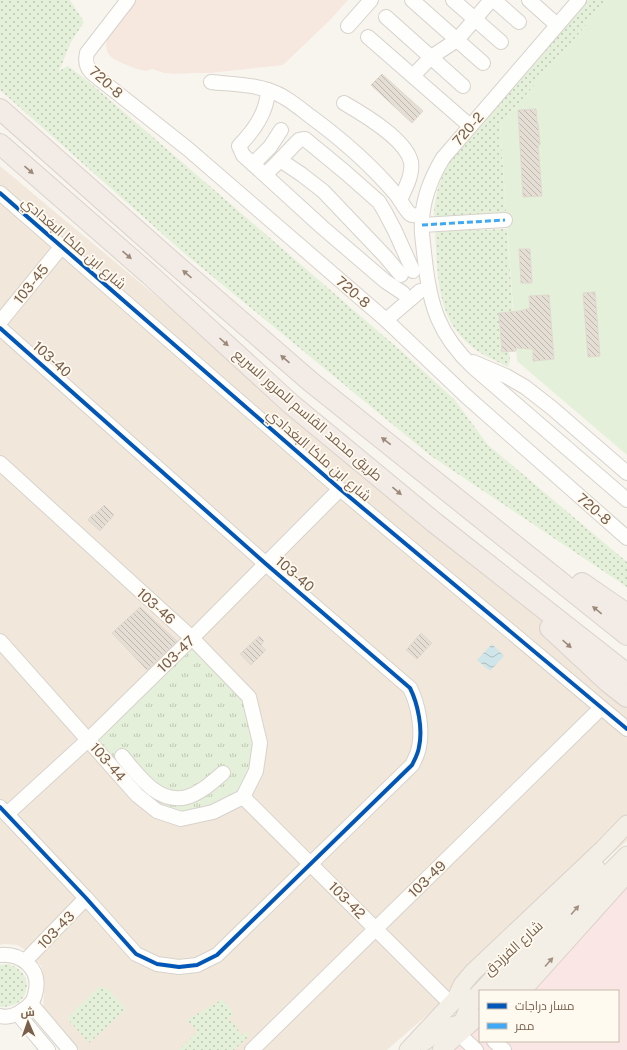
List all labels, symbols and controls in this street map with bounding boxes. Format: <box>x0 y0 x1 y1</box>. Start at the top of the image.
street label: 720-8 <box>86 63 126 101</box>
street label: 720-2 <box>449 109 487 149</box>
one-way arrow <box>24 165 35 174</box>
street label: شارع ابن ملكا البغدادي <box>16 194 129 296</box>
one-way arrow <box>122 251 133 260</box>
street label: 103-45 <box>10 261 52 307</box>
one-way arrow <box>181 270 192 279</box>
street label: 720-8 <box>333 273 373 311</box>
street label: 103-40 <box>30 338 74 380</box>
one-way arrow <box>219 338 229 347</box>
street label: طريق محمد القاسم للمرور السريع <box>229 346 386 485</box>
one-way arrow <box>280 355 290 364</box>
street label: شارع ابن ملكا البغدادي <box>261 406 374 508</box>
one-way arrow <box>380 437 391 446</box>
one-way arrow <box>391 487 402 496</box>
street label: 720-8 <box>574 490 614 528</box>
street label: 103-40 <box>273 553 317 595</box>
street label: 103-46 <box>134 585 179 627</box>
one-way arrow <box>591 606 602 615</box>
street label: 103-47 <box>154 632 198 676</box>
one-way arrow <box>562 639 572 649</box>
street label: 103-44 <box>87 739 129 785</box>
street label: 103-49 <box>405 857 449 901</box>
street label: 103-42 <box>325 878 369 922</box>
one-way arrow <box>570 905 579 916</box>
street label: 103-43 <box>34 908 78 952</box>
street label: شارع الفرزدق <box>480 917 546 979</box>
one-way arrow <box>544 957 553 968</box>
legend <box>479 990 619 1042</box>
text: مسار دراجات <box>515 999 575 1013</box>
north arrow <box>8 1002 48 1042</box>
text: ش <box>20 1006 35 1019</box>
text: ممر <box>514 1019 534 1033</box>

